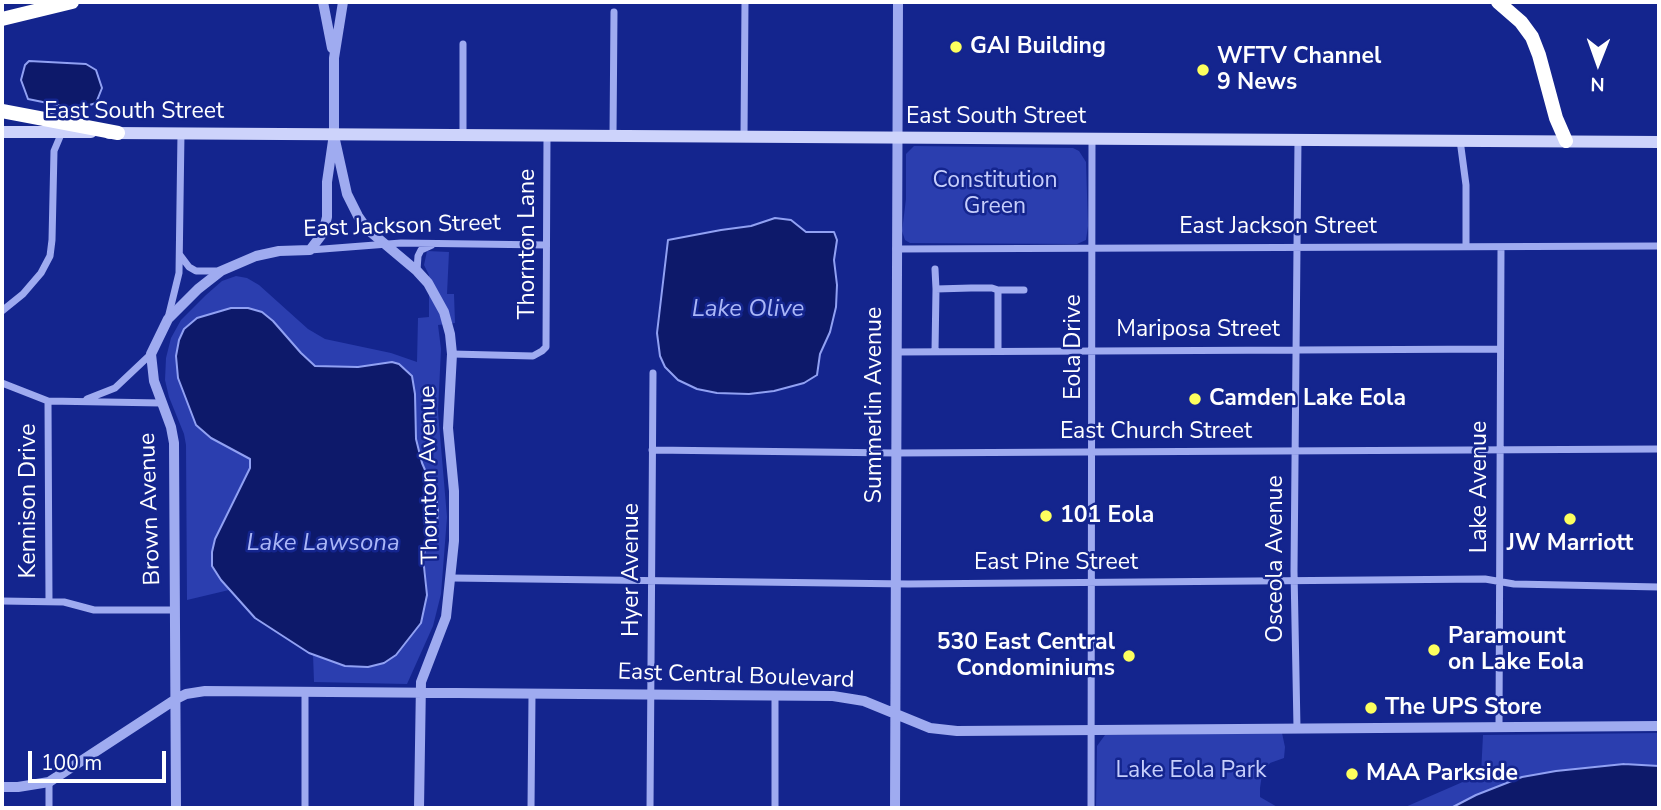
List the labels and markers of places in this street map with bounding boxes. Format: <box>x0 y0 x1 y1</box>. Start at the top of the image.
place label: GAI Building <box>970 33 1106 61</box>
marker: GAI Building <box>948 39 964 55</box>
place label: WFTV Channel 9 News <box>1217 43 1381 97</box>
marker: WFTV Channel 9 News <box>1195 62 1211 78</box>
place label: Camden Lake Eola <box>1209 385 1406 413</box>
marker: Camden Lake Eola <box>1187 391 1203 407</box>
place label: 101 Eola <box>1060 502 1154 530</box>
marker: 101 Eola <box>1038 508 1054 524</box>
marker: JW Marriott <box>1562 511 1578 527</box>
place label: JW Marriott <box>1507 530 1633 558</box>
place label: Paramount on Lake Eola <box>1448 623 1584 677</box>
place label: 530 East Central Condominiums <box>937 629 1115 683</box>
marker: Paramount on Lake Eola <box>1426 642 1442 658</box>
marker: 530 East Central Condominiums <box>1121 648 1137 664</box>
place label: The UPS Store <box>1385 694 1542 722</box>
marker: The UPS Store <box>1363 700 1379 716</box>
place label: MAA Parkside <box>1366 760 1518 788</box>
marker: MAA Parkside <box>1344 766 1360 782</box>

